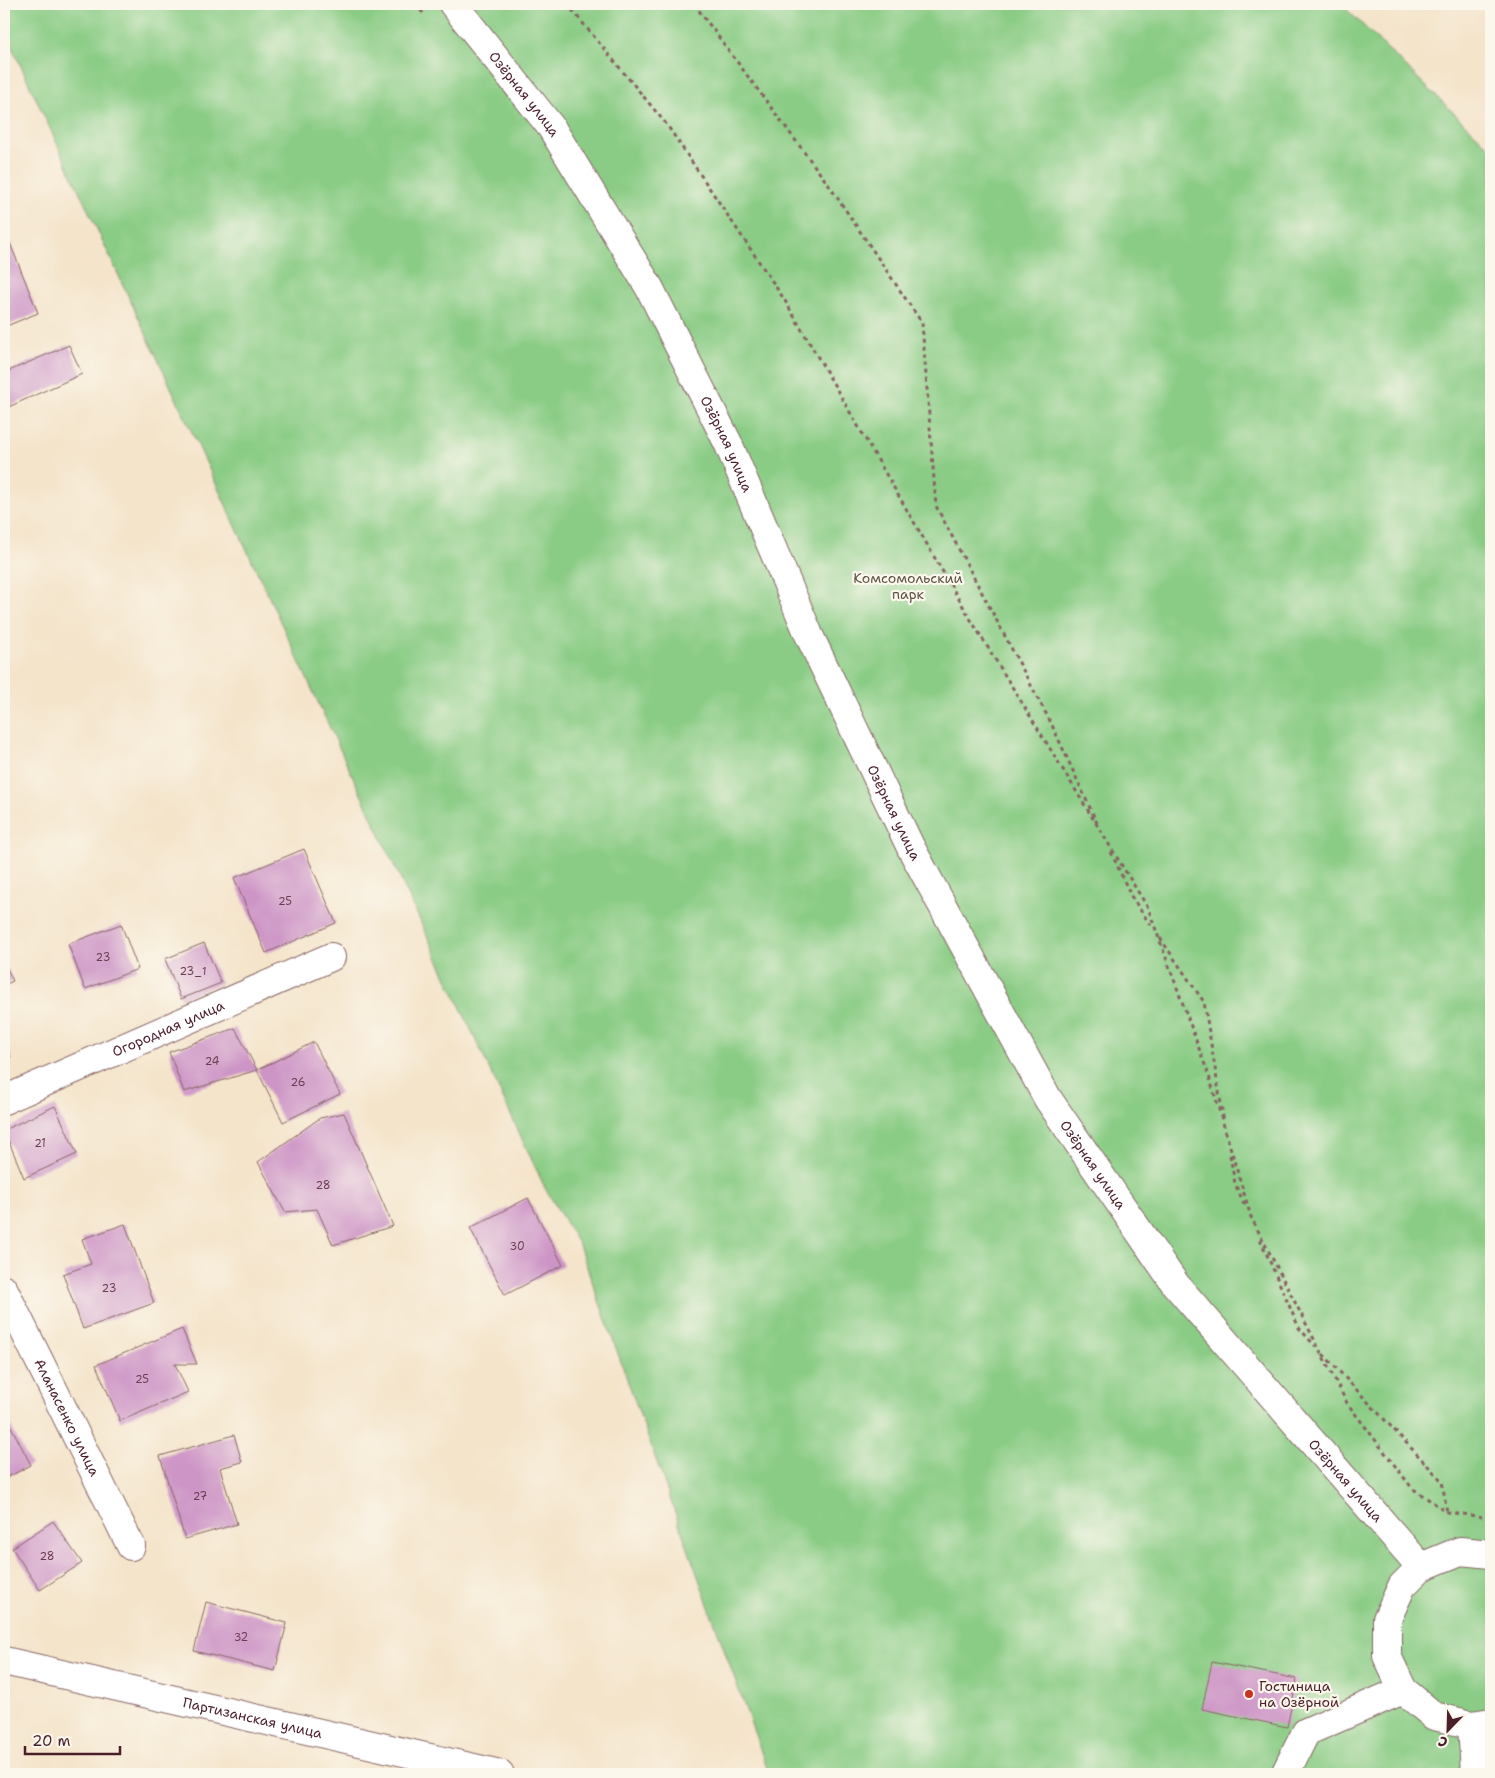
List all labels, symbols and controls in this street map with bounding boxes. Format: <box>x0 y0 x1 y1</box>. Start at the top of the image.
street label: Озёрная улица <box>485 48 564 140</box>
street label: Озёрная улица <box>697 393 757 495</box>
park label: Комсомольский парк <box>853 569 963 603</box>
street label: Озёрная улица <box>863 762 925 864</box>
house number: 25 <box>278 894 292 909</box>
house number: 23 <box>96 950 110 965</box>
house number: 23_1 <box>179 964 207 979</box>
street label: Огородная улица <box>109 996 227 1061</box>
house number: 24 <box>205 1054 220 1069</box>
house number: 26 <box>291 1075 305 1090</box>
street label: Озёрная улица <box>1056 1117 1130 1213</box>
house number: 21 <box>34 1136 46 1151</box>
house number: 28 <box>315 1178 331 1193</box>
house number: 30 <box>509 1239 525 1254</box>
house number: 23 <box>102 1281 116 1296</box>
street label: Аланасенко улица <box>30 1355 104 1479</box>
house number: 25 <box>135 1372 149 1387</box>
street label: Озёрная улица <box>1305 1435 1387 1526</box>
house number: 27 <box>193 1489 208 1504</box>
house number: 28 <box>39 1549 55 1564</box>
house number: 32 <box>234 1630 248 1645</box>
place label: Гостиница на Озёрной <box>1259 1677 1339 1711</box>
marker: Гостиница на Озёрной <box>1243 1688 1255 1700</box>
street label: Партизанская улица <box>181 1693 324 1742</box>
north arrow <box>1422 1706 1472 1756</box>
scale bar <box>25 1723 120 1755</box>
text: 20 m <box>32 1731 71 1751</box>
text: С <box>1435 1732 1450 1752</box>

